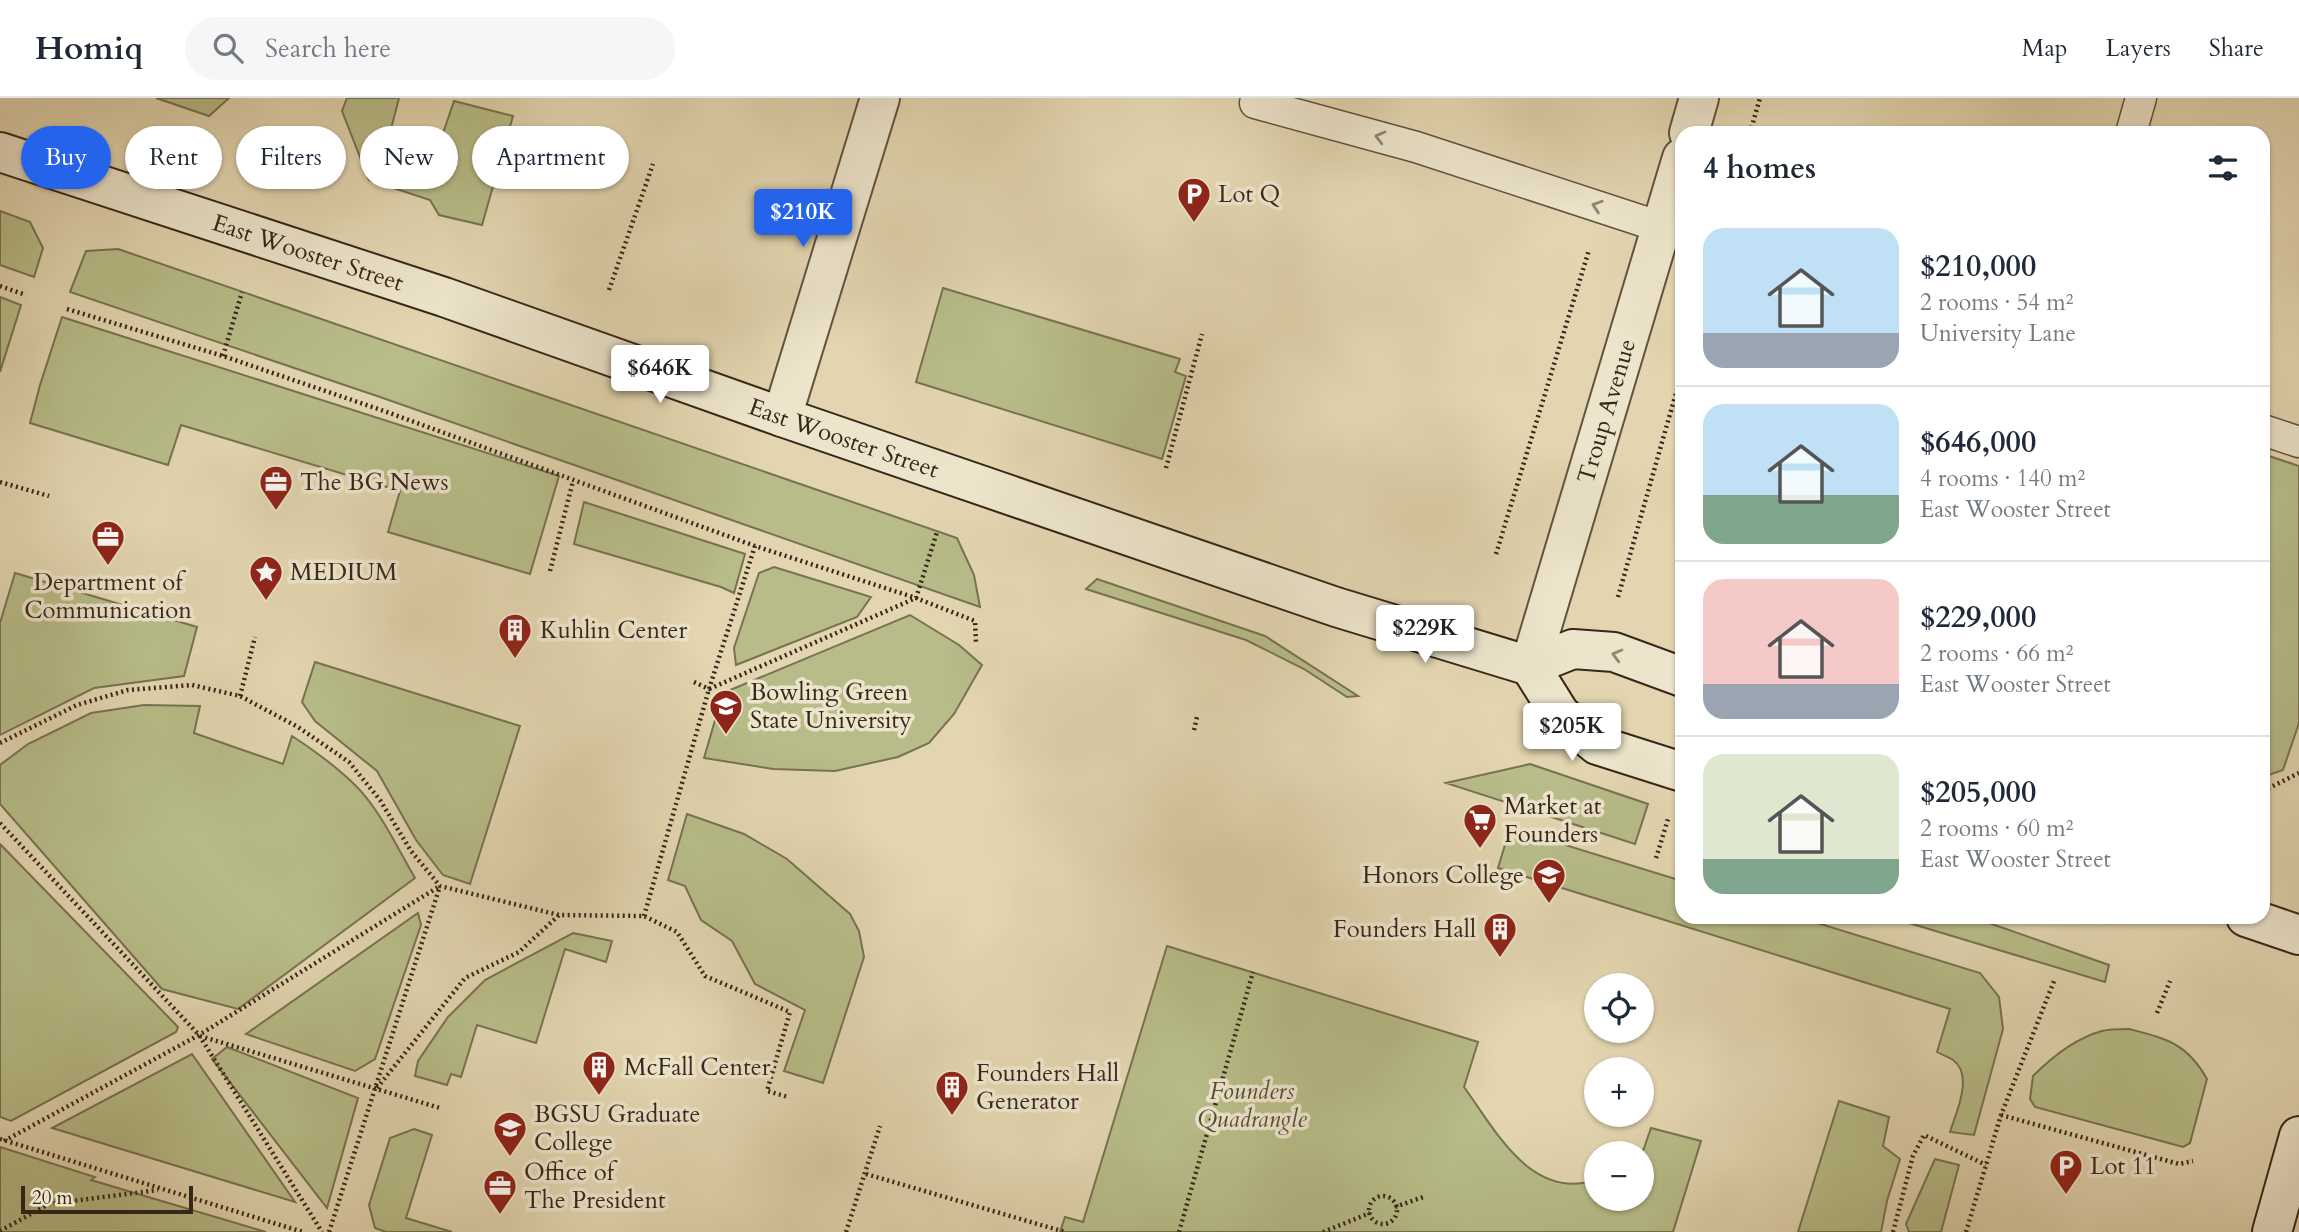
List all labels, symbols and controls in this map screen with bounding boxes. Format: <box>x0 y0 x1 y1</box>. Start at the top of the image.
search box <box>185 17 675 80</box>
text: Homiq <box>35 26 143 71</box>
icon: search <box>209 29 247 67</box>
text: Search here <box>265 31 391 66</box>
text: Map <box>2022 32 2068 65</box>
text: Layers <box>2106 32 2171 65</box>
text: Share <box>2209 32 2264 65</box>
chip: Buy <box>21 126 111 189</box>
chip: Rent <box>125 126 222 189</box>
chip: Filters <box>236 126 346 189</box>
chip: New <box>360 126 458 189</box>
chip: Apartment <box>472 126 629 189</box>
one-way arrow <box>1374 131 1386 145</box>
text: 4 homes <box>1703 148 1816 189</box>
icon: filters <box>2204 149 2242 187</box>
parking icon: Lot Q <box>1175 175 1213 224</box>
place label: Lot Q <box>1218 178 1280 211</box>
pin: $210K <box>754 190 852 249</box>
text: $210K <box>770 196 836 227</box>
one-way arrow <box>1591 200 1603 214</box>
street label: East Wooster Street <box>208 206 408 299</box>
text: $210,000 <box>1920 246 2036 287</box>
icon: home <box>1759 256 1843 340</box>
text: 2 rooms · 54 m² <box>1920 287 2073 318</box>
text: University Lane <box>1920 318 2076 349</box>
street label: Troup Avenue <box>1569 335 1644 488</box>
pin: $646K <box>611 345 709 405</box>
text: $646K <box>627 352 693 383</box>
street label: East Wooster Street <box>744 390 944 486</box>
text: $646,000 <box>1920 422 2036 463</box>
icon: home <box>1759 432 1843 516</box>
office icon: The BG News <box>257 463 295 512</box>
text: 4 rooms · 140 m² <box>1920 463 2085 494</box>
place label: The BG News <box>300 466 449 499</box>
text: East Wooster Street <box>1920 494 2111 525</box>
office icon: Department of Communication <box>89 518 127 567</box>
place icon: MEDIUM <box>247 553 285 602</box>
place label: MEDIUM <box>290 556 398 589</box>
place label: Department of Communication <box>24 566 192 627</box>
text: $229,000 <box>1920 597 2036 638</box>
pin: $229K <box>1376 606 1474 665</box>
icon: home <box>1759 607 1843 691</box>
building icon: Kuhlin Center <box>496 611 534 660</box>
text: $229K <box>1392 612 1458 643</box>
place label: Kuhlin Center <box>540 614 688 647</box>
text: 2 rooms · 66 m² <box>1920 638 2073 669</box>
one-way arrow <box>1611 649 1623 663</box>
text: East Wooster Street <box>1920 669 2111 700</box>
place label: Bowling Green State University <box>750 676 912 737</box>
school or university icon: Bowling Green State University <box>707 687 745 736</box>
pin: $205K <box>1523 704 1621 763</box>
text: $205K <box>1539 710 1605 741</box>
text: $205,000 <box>1920 772 2036 813</box>
icon: home <box>1759 782 1843 866</box>
place label: Market at Founders <box>1504 790 1602 851</box>
supermarket icon: Market at Founders <box>1461 801 1499 850</box>
text: 2 rooms · 60 m² <box>1920 813 2073 844</box>
text: East Wooster Street <box>1920 844 2111 875</box>
school or university icon: Honors College <box>1530 856 1568 905</box>
place label: Honors College <box>1362 859 1524 892</box>
building icon: Founders Hall <box>1481 910 1519 959</box>
place label: Founders Hall <box>1333 913 1476 946</box>
map controls <box>1584 973 1654 1211</box>
button: locate <box>1584 973 1654 1043</box>
building icon: McFall Center <box>580 1048 618 1097</box>
place label: McFall Center <box>624 1051 771 1084</box>
place label: Founders Hall Generator <box>976 1057 1119 1118</box>
button: + <box>1584 1057 1654 1127</box>
building icon: Founders Hall Generator <box>933 1068 971 1117</box>
park label: Founders Quadrangle <box>1197 1075 1308 1136</box>
place label: BGSU Graduate College <box>534 1098 700 1159</box>
school or university icon: BGSU Graduate College <box>491 1109 529 1158</box>
button: − <box>1584 1141 1654 1211</box>
parking icon: Lot 11 <box>2047 1147 2085 1196</box>
place label: Lot 11 <box>2090 1150 2156 1183</box>
place label: Office of The President <box>524 1156 666 1217</box>
office icon: Office of The President <box>481 1167 519 1216</box>
scale bar <box>21 1183 192 1215</box>
text: 20 m <box>32 1185 73 1211</box>

